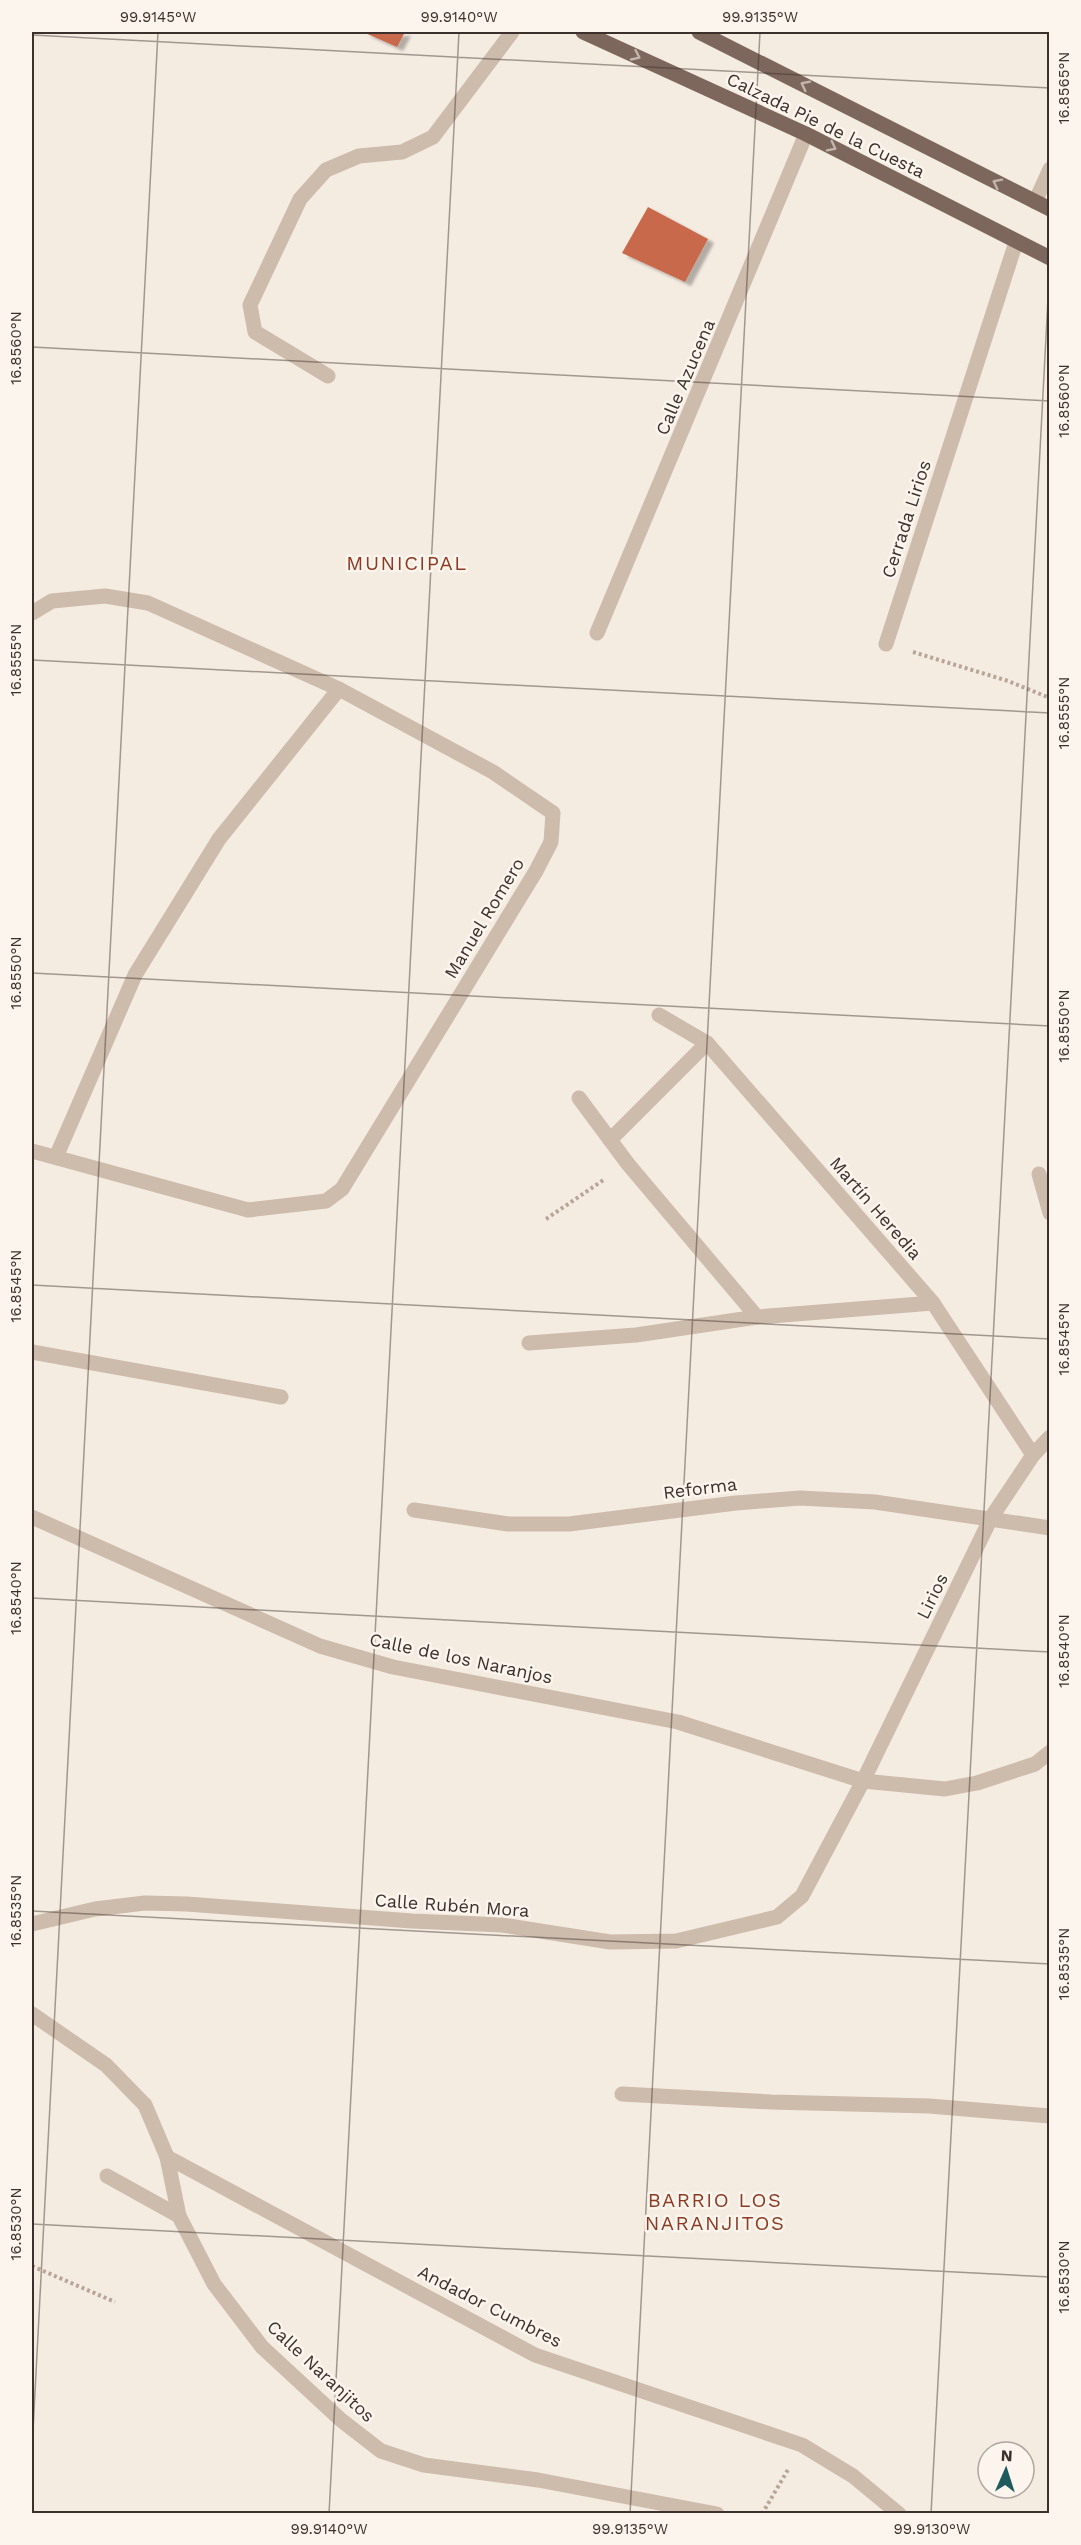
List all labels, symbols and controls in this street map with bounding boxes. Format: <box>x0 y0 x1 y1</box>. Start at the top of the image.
text: 99.9145°W <box>120 8 196 26</box>
text: 99.9140°W <box>420 8 498 26</box>
text: 99.9135°W <box>722 8 798 26</box>
one-way arrow <box>630 49 641 61</box>
text: 16.8565°N <box>1055 52 1073 124</box>
street label: Calzada Pie de la Cuesta <box>724 68 928 182</box>
one-way arrow <box>800 81 811 92</box>
one-way arrow <box>826 140 837 152</box>
one-way arrow <box>993 179 1004 190</box>
text: 16.8560°N <box>7 311 25 385</box>
street label: Calle Azucena <box>651 316 719 438</box>
text: 16.8560°N <box>1055 364 1073 438</box>
street label: Cerrada Lirios <box>877 457 935 581</box>
district label: MUNICIPAL <box>346 551 468 575</box>
text: 16.8555°N <box>7 624 25 696</box>
text: 16.8555°N <box>1055 677 1073 749</box>
street label: Manuel Romero <box>440 854 528 982</box>
text: 16.8550°N <box>7 937 25 1009</box>
text: 16.8550°N <box>1055 990 1073 1062</box>
street label: Martín Heredia <box>826 1152 926 1264</box>
text: 16.8545°N <box>7 1250 25 1322</box>
text: 16.8545°N <box>1055 1303 1073 1375</box>
street label: Reforma <box>662 1473 738 1503</box>
text: 16.8540°N <box>7 1561 25 1635</box>
street label: Lirios <box>912 1570 952 1622</box>
text: 16.8540°N <box>1055 1614 1073 1688</box>
street label: Calle de los Naranjos <box>368 1628 554 1688</box>
text: 16.8535°N <box>7 1875 25 1947</box>
street label: Calle Rubén Mora <box>374 1889 530 1921</box>
text: 16.8535°N <box>1055 1928 1073 2000</box>
text: 16.8530°N <box>7 2188 25 2260</box>
district label: BARRIO LOS NARANJITOS <box>645 2188 785 2235</box>
text: 16.8530°N <box>1055 2241 1073 2313</box>
street label: Andador Cumbres <box>415 2261 565 2351</box>
street label: Calle Naranjitos <box>263 2316 379 2426</box>
north arrow <box>976 2440 1036 2500</box>
text: N <box>1000 2446 1013 2465</box>
text: 99.9140°W <box>290 2520 368 2538</box>
text: 99.9135°W <box>592 2520 668 2538</box>
text: 99.9130°W <box>894 2520 970 2538</box>

